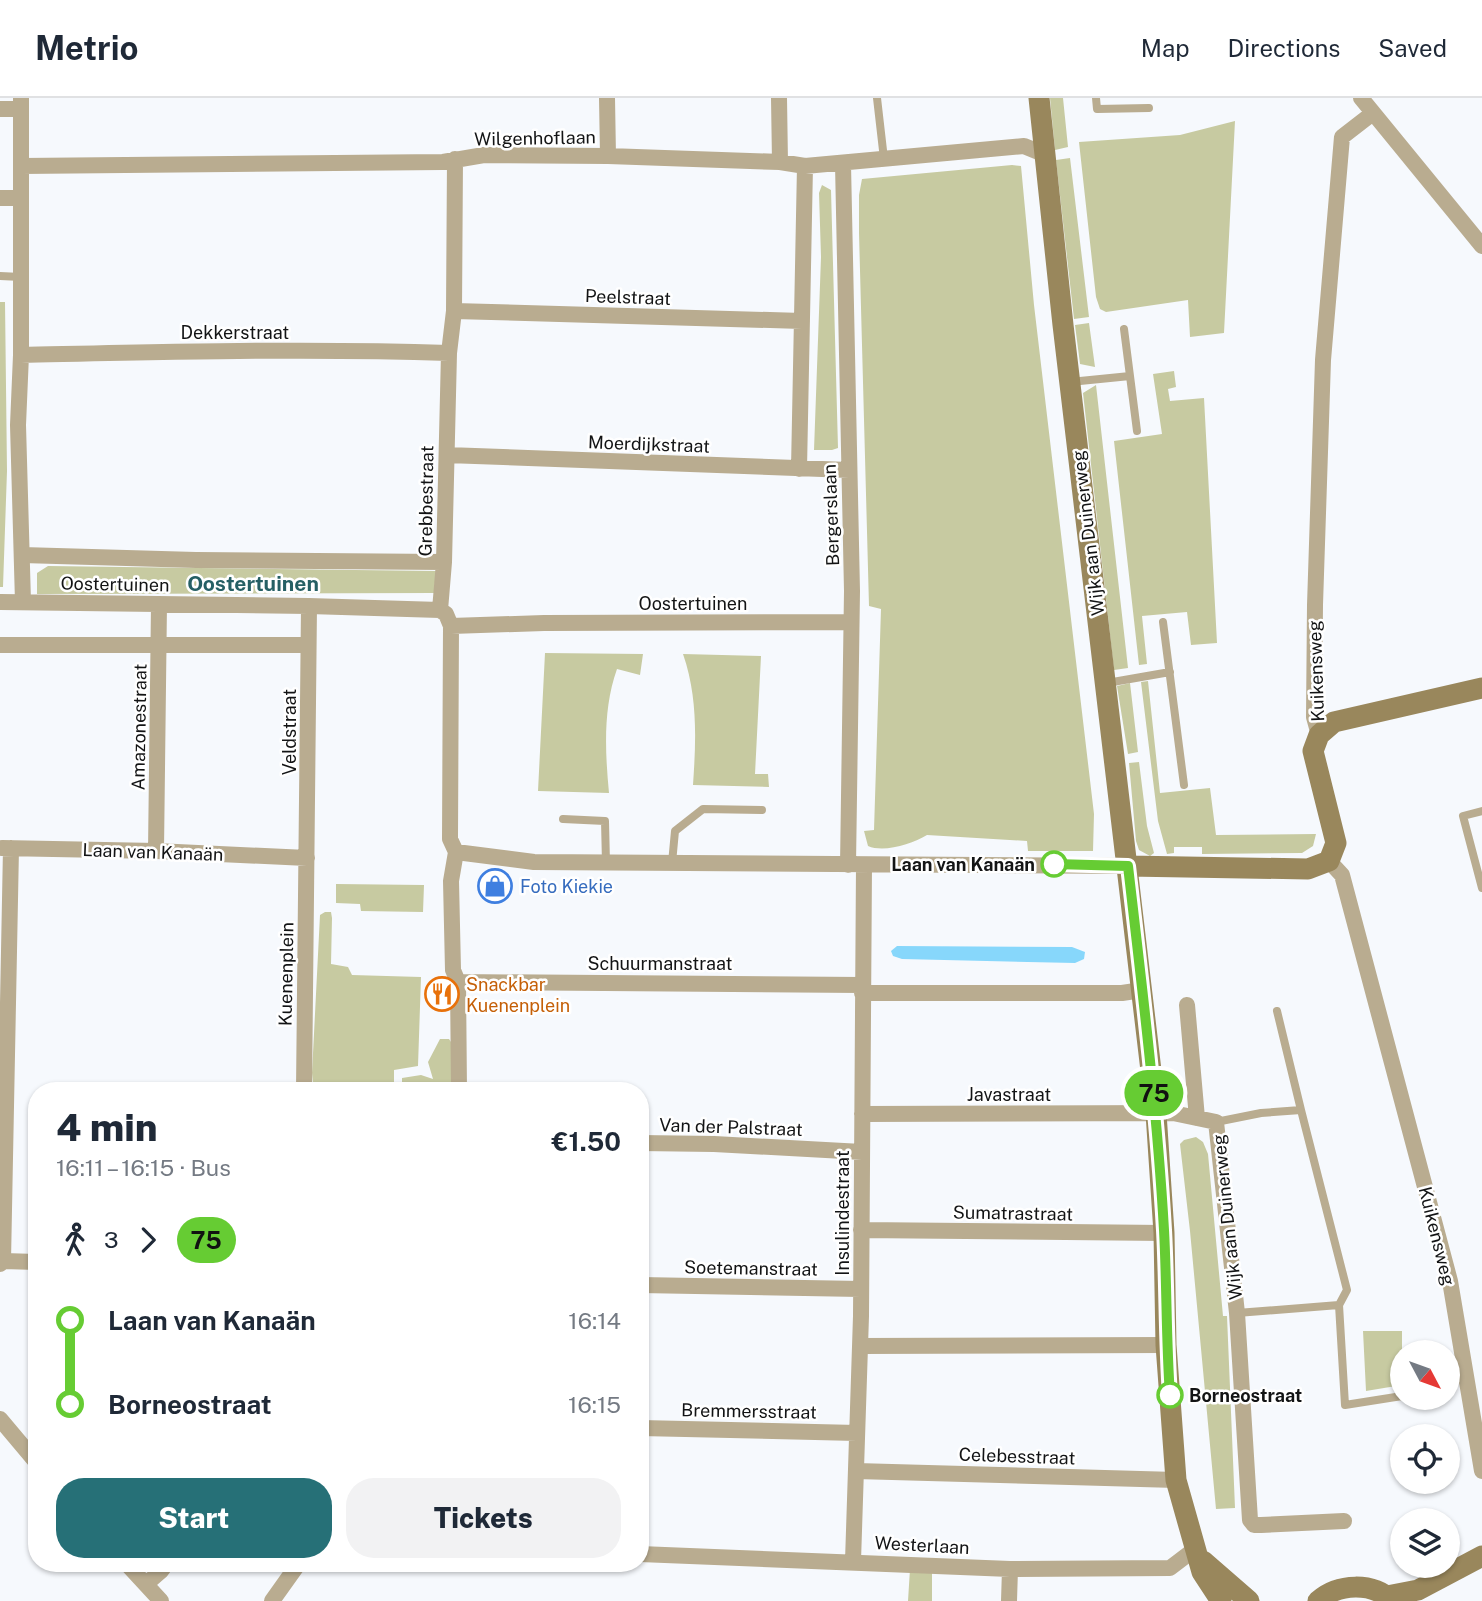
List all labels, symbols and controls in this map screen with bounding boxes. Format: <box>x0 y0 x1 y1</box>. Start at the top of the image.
text: Metrio <box>35 29 138 67</box>
text: Map <box>1141 34 1190 62</box>
text: Directions <box>1228 34 1340 62</box>
text: Saved <box>1378 34 1447 62</box>
street label: Wilgenhoflaan <box>474 126 596 150</box>
street label: Peelstraat <box>585 285 671 309</box>
street label: Dekkerstraat <box>181 322 289 343</box>
street label: Moerdijkstraat <box>588 431 710 457</box>
street label: Grebbestraat <box>415 445 437 557</box>
street label: Wijk aan Duinerweg <box>1067 449 1109 617</box>
street label: Bergerslaan <box>819 464 843 566</box>
district label: Oostertuinen <box>187 571 319 596</box>
street label: Oostertuinen <box>60 573 170 595</box>
street label: Oostertuinen <box>639 593 747 614</box>
street label: Kuikensweg <box>1304 620 1328 722</box>
street label: Amazonestraat <box>127 664 151 790</box>
street label: Veldstraat <box>279 689 300 775</box>
street label: Laan van Kanaän <box>82 839 224 865</box>
marker: Laan van Kanaän <box>1041 851 1067 877</box>
place label: Laan van Kanaän <box>891 854 1035 875</box>
shop icon: Foto Kiekie <box>476 867 514 905</box>
place label: Foto Kiekie <box>520 876 613 897</box>
street label: Kuenenplein <box>275 922 297 1026</box>
street label: Schuurmanstraat <box>587 953 733 974</box>
place label: Snackbar Kuenenplein <box>466 974 570 1016</box>
restaurant icon: Snackbar Kuenenplein <box>423 975 461 1013</box>
line badge: 75 <box>1122 1070 1186 1116</box>
text: 75 <box>1138 1079 1170 1107</box>
street label: Javastraat <box>967 1084 1051 1105</box>
text: 4 min <box>56 1105 158 1150</box>
street label: Van der Palstraat <box>659 1114 803 1140</box>
text: €1.50 <box>552 1126 621 1157</box>
street label: Wijk aan Duinerweg <box>1208 1133 1246 1301</box>
street label: Insulindestraat <box>832 1150 853 1276</box>
text: 16:11 – 16:15 · Bus <box>56 1154 231 1181</box>
street label: Kuikensweg <box>1415 1184 1459 1288</box>
street label: Sumatrastraat <box>953 1201 1073 1225</box>
icon: walk <box>56 1221 94 1259</box>
icon: forward <box>129 1221 167 1259</box>
text: 3 <box>104 1226 119 1253</box>
text: 75 <box>191 1226 222 1254</box>
street label: Soetemanstraat <box>684 1256 818 1280</box>
text: Laan van Kanaän <box>108 1305 316 1336</box>
text: 16:14 <box>568 1307 621 1334</box>
north arrow <box>1390 1340 1460 1410</box>
map controls <box>1390 1340 1460 1578</box>
marker: Borneostraat <box>1157 1382 1183 1408</box>
place label: Borneostraat <box>1189 1385 1302 1406</box>
text: Borneostraat <box>108 1389 272 1420</box>
text: 16:15 <box>568 1391 621 1418</box>
street label: Bremmersstraat <box>681 1399 817 1423</box>
button: locate <box>1390 1424 1460 1494</box>
street label: Celebesstraat <box>958 1443 1076 1469</box>
button: Start <box>56 1478 332 1558</box>
button: Tickets <box>346 1478 621 1558</box>
button: layers <box>1390 1508 1460 1578</box>
street label: Westerlaan <box>874 1532 970 1558</box>

